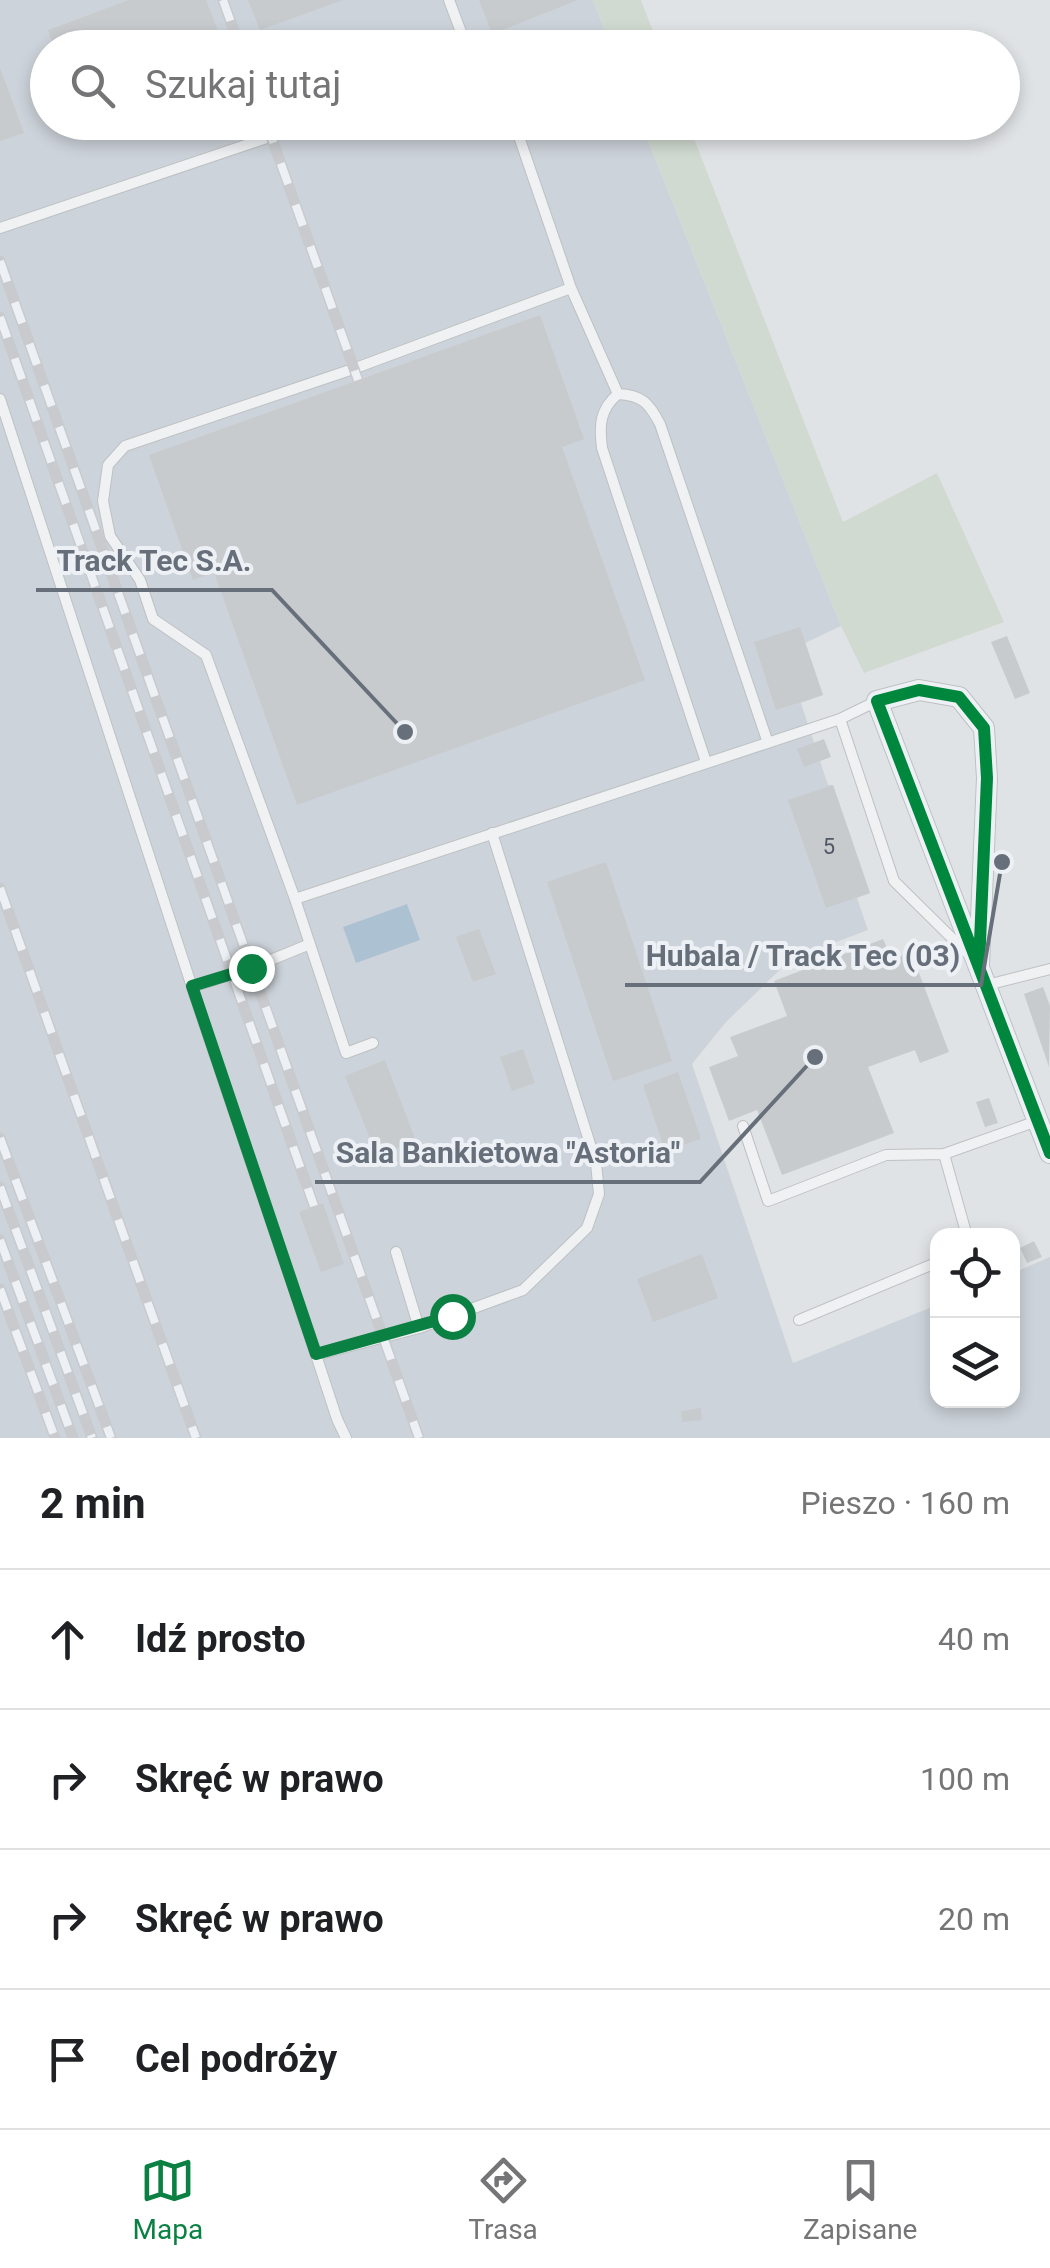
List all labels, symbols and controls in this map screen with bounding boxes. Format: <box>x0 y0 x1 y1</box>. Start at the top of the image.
search box <box>30 30 1020 140</box>
icon: search <box>65 58 120 113</box>
text: Szukaj tutaj <box>145 63 341 107</box>
callout: Track Tec S.A. <box>36 530 272 590</box>
text: Track Tec S.A. <box>56 543 252 578</box>
house number: 5 <box>823 834 835 859</box>
callout: Hubala / Track Tec (03) <box>625 925 981 985</box>
text: Hubala / Track Tec (03) <box>646 938 960 973</box>
route end <box>229 946 275 992</box>
callout: Sala Bankietowa "Astoria" <box>315 1122 700 1182</box>
text: Sala Bankietowa "Astoria" <box>336 1135 680 1170</box>
map controls <box>930 1228 1020 1408</box>
button: locate <box>930 1228 1020 1318</box>
route start <box>430 1294 476 1340</box>
button: layers <box>930 1318 1020 1408</box>
text: 2 min <box>40 1479 146 1528</box>
text: Pieszo · 160 m <box>800 1484 1010 1522</box>
icon: ahead <box>40 1612 95 1667</box>
text: Idź prosto <box>135 1617 306 1661</box>
text: 40 m <box>938 1620 1010 1658</box>
icon: right <box>40 1752 95 1807</box>
text: Skręć w prawo <box>135 1757 384 1801</box>
text: 100 m <box>920 1760 1010 1798</box>
icon: right <box>40 1892 95 1947</box>
text: Skręć w prawo <box>135 1897 384 1941</box>
text: 20 m <box>938 1900 1010 1938</box>
icon: arrive <box>40 2032 95 2087</box>
text: Cel podróży <box>135 2037 337 2081</box>
tab: Mapa <box>133 2153 203 2246</box>
tab: Trasa <box>468 2153 538 2246</box>
tab: Zapisane <box>803 2153 917 2246</box>

